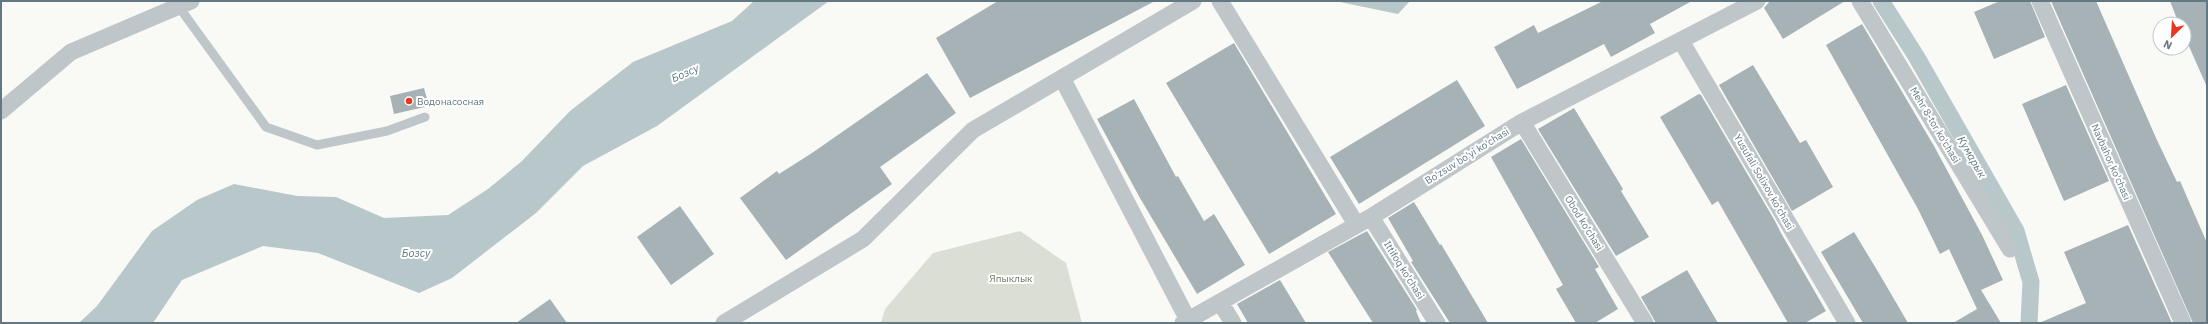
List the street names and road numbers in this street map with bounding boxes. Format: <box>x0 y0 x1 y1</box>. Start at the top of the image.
street label: Mehr 8-tor ko'chasi <box>1907 85 1963 165</box>
street label: Navbahor ko'chasi <box>2088 122 2134 202</box>
street label: Bo'zsuv bo'yi ko'chasi <box>1423 125 1511 187</box>
street label: Yusufali Solixov ko'chasi <box>1731 132 1797 232</box>
street label: Obod ko'chasi <box>1562 193 1606 253</box>
street label: Ittifoq ko'chasi <box>1381 238 1427 302</box>

